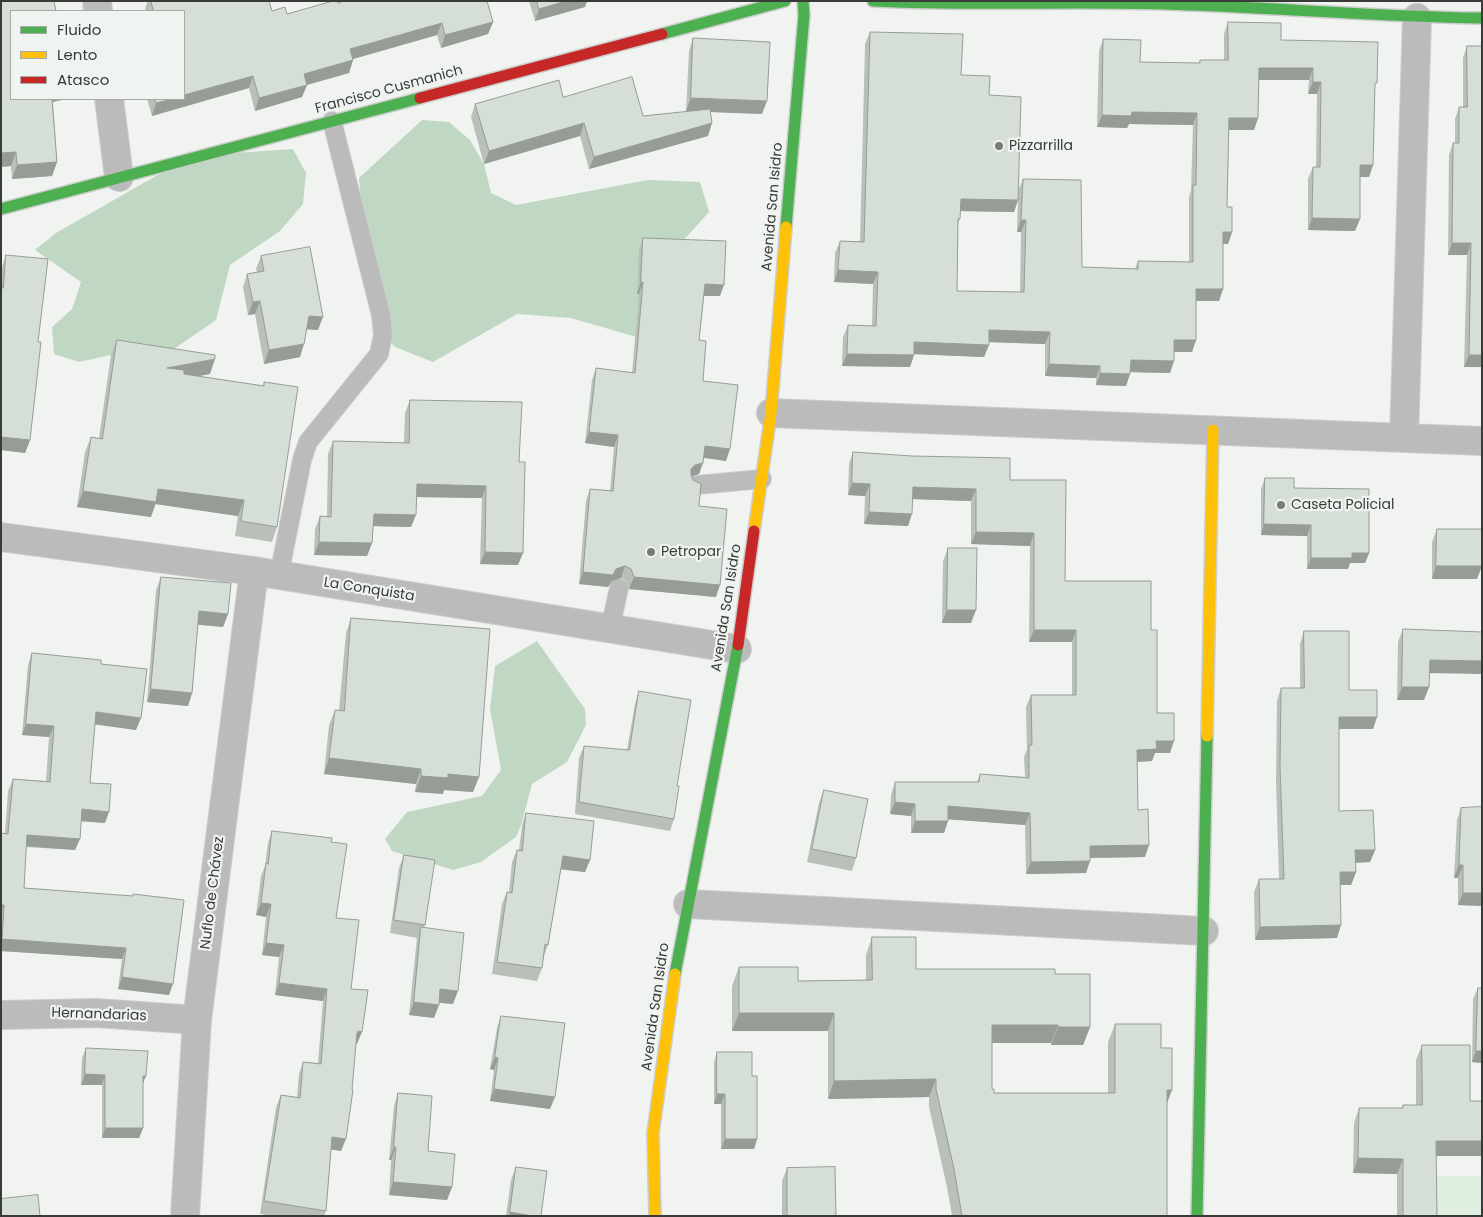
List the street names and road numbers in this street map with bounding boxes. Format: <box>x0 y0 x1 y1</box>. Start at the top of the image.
street label: Francisco Cusmanich <box>313 62 465 118</box>
street label: Avenida San Isidro <box>759 142 787 272</box>
street label: Avenida San Isidro <box>709 543 745 673</box>
street label: La Conquista <box>322 575 416 605</box>
street label: Nuflo de Chávez <box>198 836 228 950</box>
street label: Avenida San Isidro <box>639 942 673 1072</box>
street label: Hernandarias <box>51 1005 147 1025</box>

